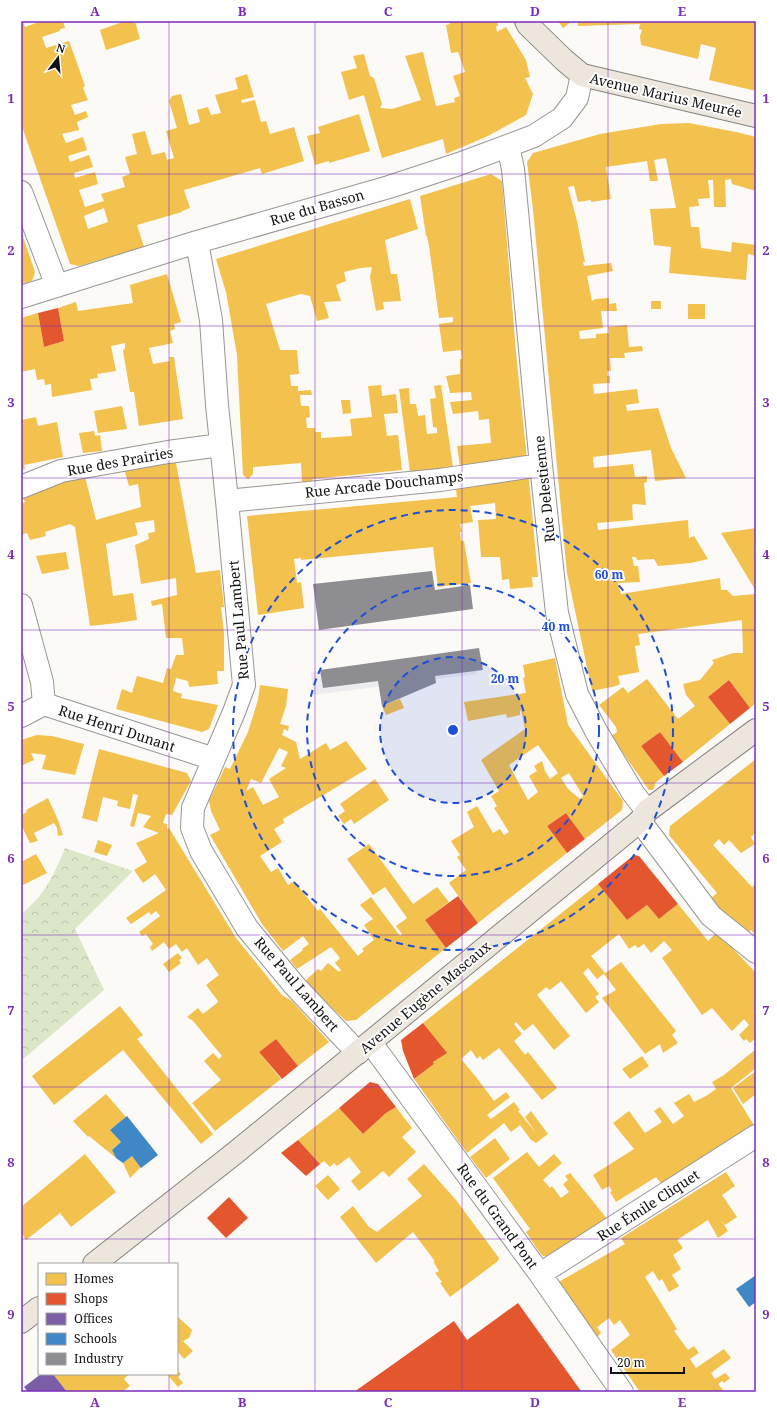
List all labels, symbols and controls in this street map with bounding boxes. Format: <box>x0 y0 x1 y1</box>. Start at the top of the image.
text: A <box>90 2 100 20</box>
text: B <box>238 2 247 20</box>
text: C <box>384 2 393 20</box>
text: D <box>530 2 540 20</box>
text: E <box>678 2 687 20</box>
north arrow <box>38 38 78 78</box>
text: N <box>55 40 67 56</box>
street label: Avenue Marius Meurée <box>588 68 744 122</box>
text: 1 <box>7 89 15 107</box>
text: 1 <box>762 89 770 107</box>
street label: Rue du Basson <box>268 184 366 230</box>
text: 2 <box>7 241 15 259</box>
text: 2 <box>762 241 770 259</box>
text: 3 <box>7 393 15 411</box>
text: 3 <box>762 393 770 411</box>
street label: Rue Delestienne <box>529 435 559 543</box>
street label: Rue des Prairies <box>66 442 174 480</box>
street label: Rue Arcade Douchamps <box>304 466 464 502</box>
text: 4 <box>7 545 15 563</box>
text: 4 <box>762 545 770 563</box>
street label: Rue Paul Lambert <box>223 559 253 681</box>
text: 60 m <box>595 566 623 583</box>
text: 40 m <box>542 618 570 635</box>
text: 20 m <box>491 670 519 687</box>
text: 5 <box>7 697 15 715</box>
text: 5 <box>762 697 770 715</box>
street label: Rue Henri Dunant <box>56 700 178 756</box>
centre of rings <box>446 723 460 737</box>
text: 6 <box>7 849 15 867</box>
text: 6 <box>762 849 770 867</box>
street label: Rue Paul Lambert <box>251 933 344 1036</box>
street label: Avenue Eugène Mascaux <box>355 936 495 1057</box>
text: 7 <box>7 1001 15 1019</box>
text: 7 <box>762 1001 770 1019</box>
text: 8 <box>7 1153 15 1171</box>
text: 8 <box>762 1153 770 1171</box>
street label: Rue du Grand Pont <box>453 1159 543 1273</box>
street label: Rue Émile Cliquet <box>593 1165 703 1245</box>
legend <box>38 1263 178 1375</box>
text: Homes <box>74 1270 114 1287</box>
text: Shops <box>74 1290 108 1307</box>
text: 9 <box>7 1305 15 1323</box>
text: 9 <box>762 1305 770 1323</box>
text: Offices <box>74 1310 113 1327</box>
text: Schools <box>74 1330 117 1347</box>
scale bar <box>611 1349 684 1375</box>
text: Industry <box>74 1350 123 1367</box>
text: 20 m <box>617 1354 645 1371</box>
text: A <box>90 1393 100 1411</box>
text: B <box>238 1393 247 1411</box>
text: C <box>384 1393 393 1411</box>
text: D <box>530 1393 540 1411</box>
text: E <box>678 1393 687 1411</box>

